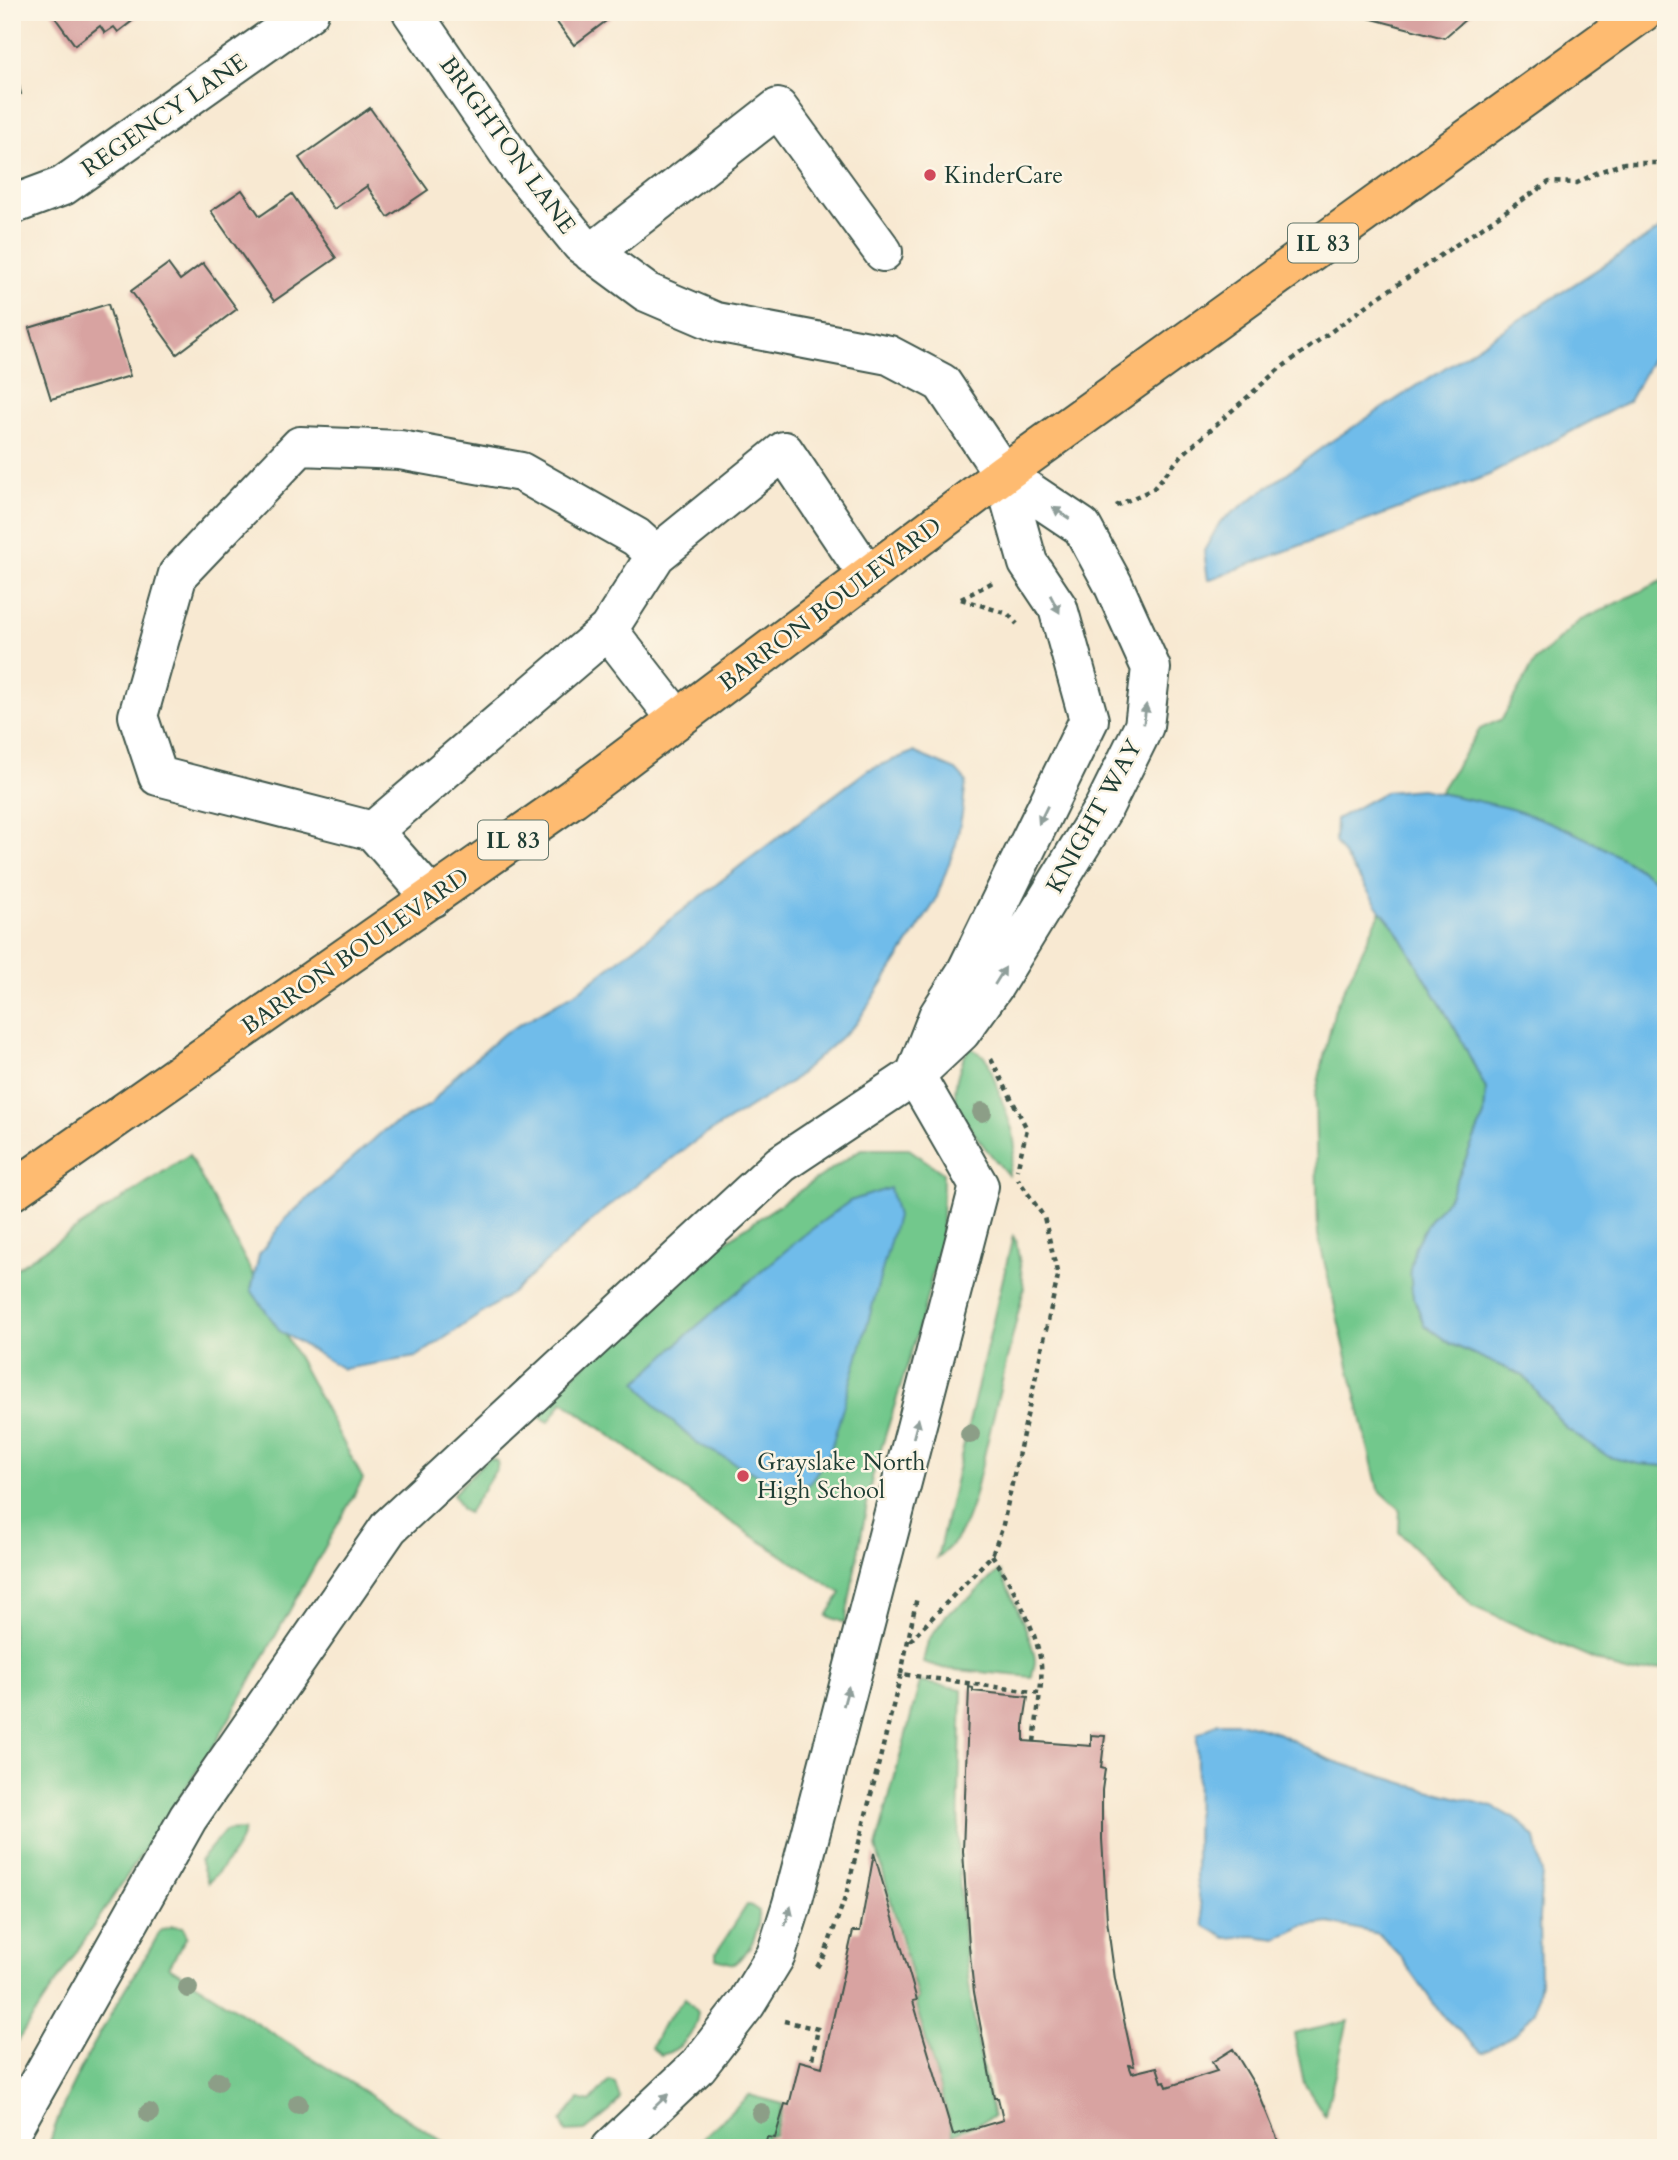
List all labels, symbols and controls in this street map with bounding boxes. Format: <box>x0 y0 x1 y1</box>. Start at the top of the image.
street label: REGENCY LANE <box>75 46 254 185</box>
street label: BRIGHTON LANE <box>432 50 583 241</box>
place label: KinderCare <box>944 159 1063 192</box>
marker: KinderCare <box>922 167 938 183</box>
road number: IL 83 <box>1288 224 1358 262</box>
one-way arrow <box>1052 507 1071 520</box>
street label: BARRON BOULEVARD <box>712 510 948 699</box>
one-way arrow <box>1048 595 1060 615</box>
one-way arrow <box>1140 703 1151 725</box>
street label: KNIGHT WAY <box>1039 733 1150 899</box>
one-way arrow <box>1037 805 1048 825</box>
road number: IL 83 <box>478 820 548 860</box>
street label: BARRON BOULEVARD <box>235 860 476 1043</box>
one-way arrow <box>993 966 1006 986</box>
one-way arrow <box>911 1417 922 1439</box>
place label: Grayslake North High School <box>757 1446 925 1507</box>
marker: Grayslake North High School <box>735 1468 751 1484</box>
one-way arrow <box>841 1685 852 1707</box>
one-way arrow <box>783 1905 793 1926</box>
one-way arrow <box>652 2093 670 2109</box>

